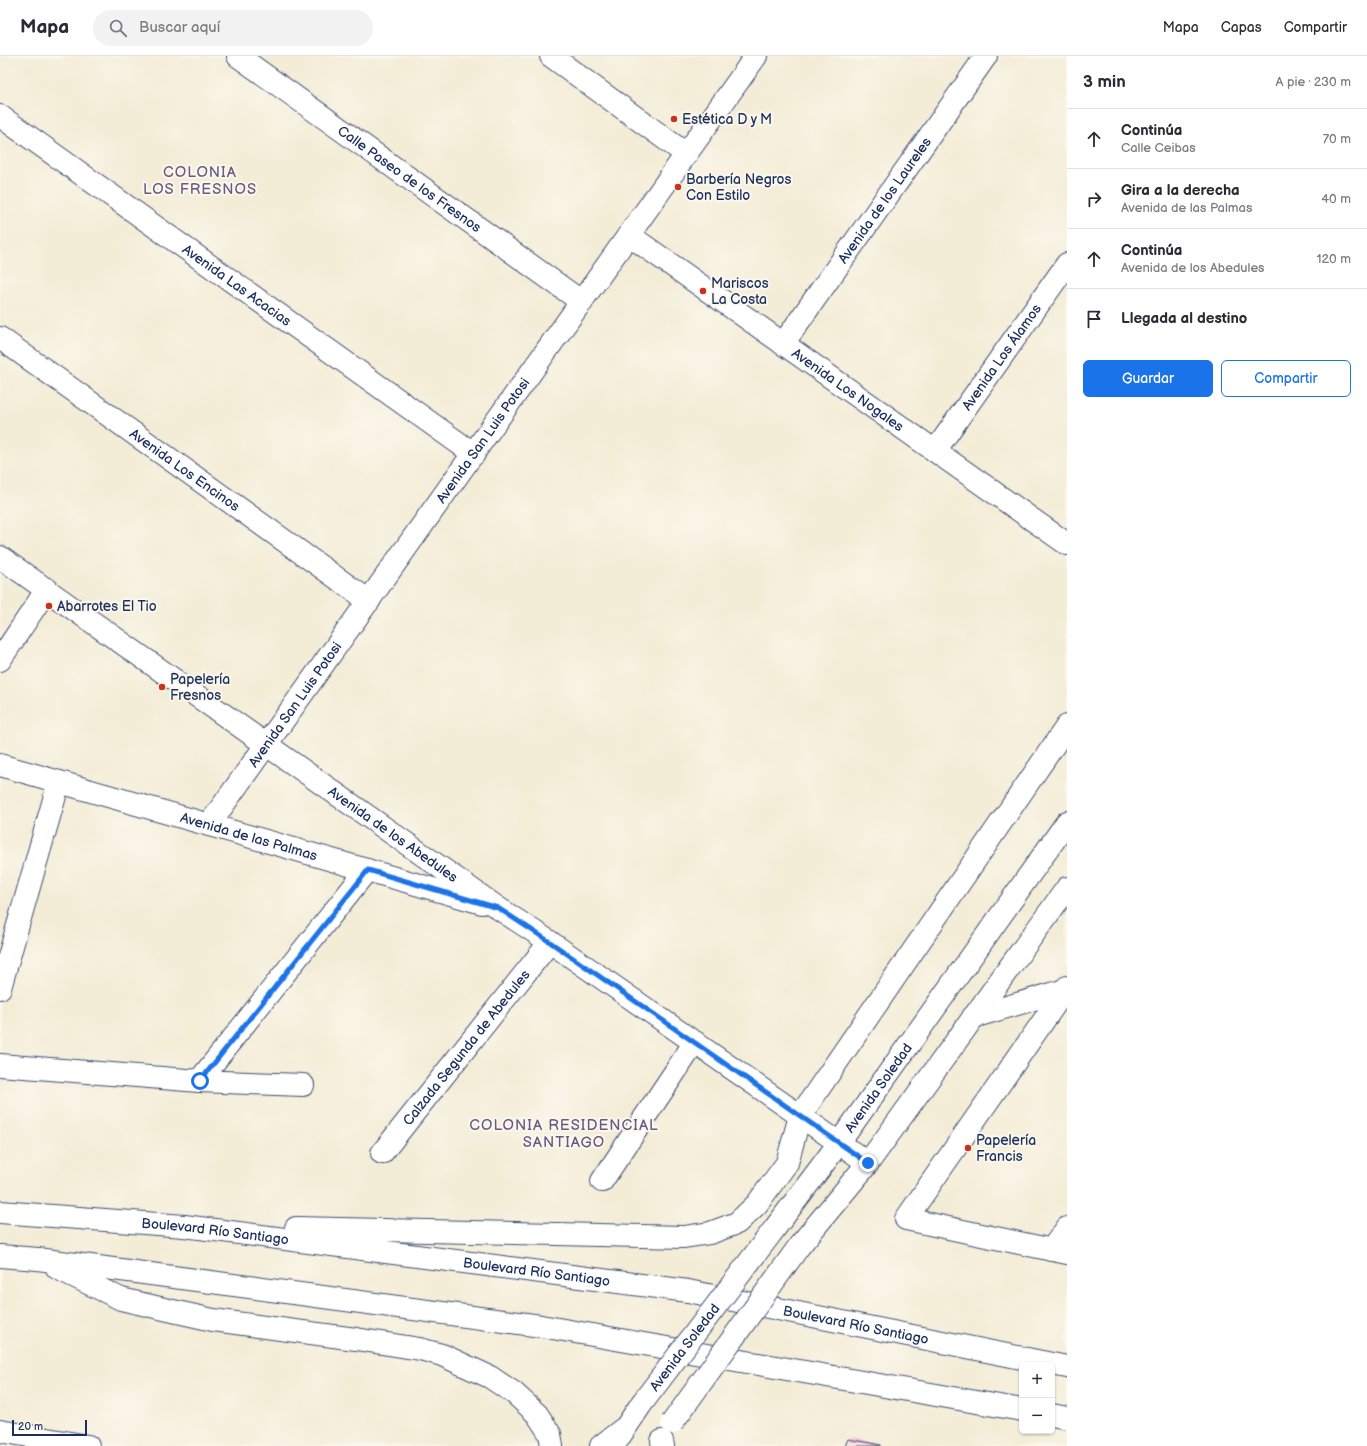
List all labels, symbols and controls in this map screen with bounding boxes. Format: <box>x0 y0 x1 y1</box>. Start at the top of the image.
search box <box>93 10 373 46</box>
text: Mapa <box>20 16 69 39</box>
icon: search <box>107 17 129 39</box>
text: Buscar aquí <box>139 18 220 37</box>
text: Mapa <box>1163 19 1199 36</box>
text: Capas <box>1221 19 1262 36</box>
text: Compartir <box>1284 19 1347 36</box>
text: 3 min <box>1083 72 1126 92</box>
text: A pie · 230 m <box>1275 74 1351 90</box>
place label: Estética D y M <box>682 111 772 128</box>
marker: Estética D y M <box>669 114 679 124</box>
text: Continúa <box>1121 121 1182 140</box>
street label: Calle Paseo de los Fresnos <box>334 122 484 236</box>
icon: ahead <box>1083 128 1105 150</box>
text: 70 m <box>1323 131 1351 147</box>
street label: Avenida de los Laureles <box>834 134 935 267</box>
text: Calle Ceibas <box>1121 140 1196 156</box>
district label: COLONIA LOS FRESNOS <box>143 163 257 199</box>
place label: Barbería Negros Con Estilo <box>686 171 791 204</box>
text: Gira a la derecha <box>1121 181 1240 200</box>
marker: Barbería Negros Con Estilo <box>673 182 683 192</box>
icon: right <box>1083 188 1105 210</box>
text: 40 m <box>1321 191 1351 207</box>
text: Avenida de las Palmas <box>1121 200 1252 216</box>
street label: Avenida Las Acacias <box>179 241 294 330</box>
text: Continúa <box>1121 241 1182 260</box>
icon: ahead <box>1083 248 1105 270</box>
text: 120 m <box>1316 251 1351 267</box>
text: Avenida de los Abedules <box>1121 260 1265 276</box>
place label: Mariscos La Costa <box>711 275 769 308</box>
marker: Mariscos La Costa <box>698 286 708 296</box>
street label: Avenida Los Álamos <box>958 301 1045 414</box>
icon: arrive <box>1083 308 1105 330</box>
text: Llegada al destino <box>1121 309 1247 328</box>
street label: Avenida Los Nogales <box>788 345 907 435</box>
button: Guardar <box>1083 360 1213 397</box>
button: Compartir <box>1221 360 1351 397</box>
street label: Avenida San Luis Potosi <box>433 375 533 507</box>
street label: Avenida Los Encinos <box>126 425 243 515</box>
place label: Abarrotes El Tio <box>57 598 157 615</box>
marker: Abarrotes El Tio <box>44 601 54 611</box>
street label: Avenida San Luis Potosi <box>245 639 346 771</box>
place label: Papelería Fresnos <box>170 671 230 704</box>
marker: Papelería Fresnos <box>157 682 167 692</box>
street label: Avenida de los Abedules <box>325 783 461 886</box>
street label: Avenida de las Palmas <box>178 809 319 864</box>
street label: Calzada Segunda de Abedules <box>399 966 534 1129</box>
street label: Avenida Soledad <box>841 1040 916 1136</box>
route start <box>191 1072 209 1090</box>
district label: COLONIA RESIDENCIAL SANTIAGO <box>469 1116 659 1152</box>
place label: Papelería Francis <box>976 1132 1036 1165</box>
marker: Papelería Francis <box>963 1143 973 1153</box>
route end <box>859 1154 877 1172</box>
street label: Boulevard Río Santiago <box>141 1215 290 1248</box>
street label: Boulevard Río Santiago <box>462 1254 611 1290</box>
street label: Avenida Soledad <box>646 1300 723 1395</box>
street label: Boulevard Río Santiago <box>781 1302 930 1348</box>
map controls <box>1019 1362 1055 1434</box>
button: + <box>1019 1362 1055 1398</box>
button: − <box>1019 1398 1055 1434</box>
scale bar <box>12 1418 87 1437</box>
text: 20 m <box>18 1420 43 1433</box>

